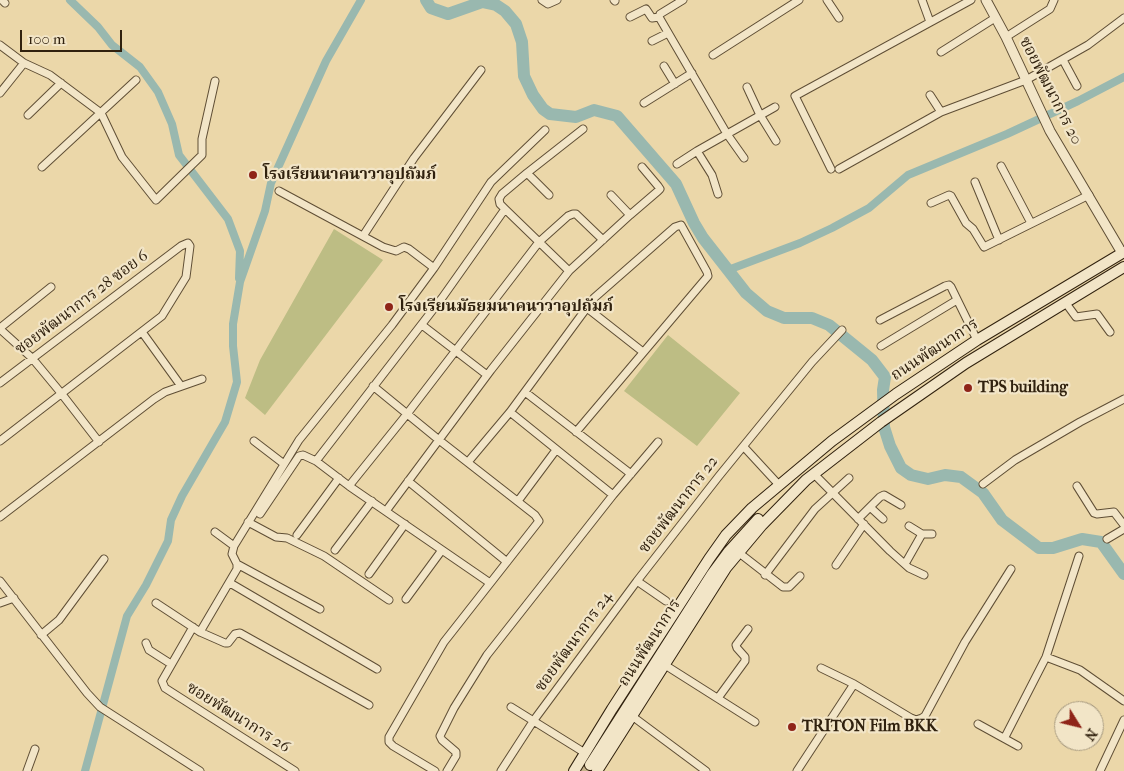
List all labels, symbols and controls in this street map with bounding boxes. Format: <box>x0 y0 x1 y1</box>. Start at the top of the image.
scale bar <box>22 20 125 52</box>
text: 100 m <box>28 30 66 48</box>
street label: ซอยพัฒนาการ 20 <box>1015 34 1085 148</box>
place label: โรงเรียนนาคนาวาอุปถัมภ์ <box>263 165 436 185</box>
marker: โรงเรียนนาคนาวาอุปถัมภ์ <box>247 169 259 181</box>
street label: ซอยพัฒนาการ 28 ซอย 6 <box>12 247 152 359</box>
place label: โรงเรียนมัธยมนาคนาวาอุปถัมภ์ <box>399 297 613 317</box>
marker: โรงเรียนมัธยมนาคนาวาอุปถัมภ์ <box>383 301 395 313</box>
street label: ถนนพัฒนาการ <box>888 315 982 385</box>
place label: TPS building <box>978 378 1068 398</box>
marker: TPS building <box>962 382 974 394</box>
street label: ซอยพัฒนาการ 22 <box>635 453 723 557</box>
street label: ซอยพัฒนาการ 24 <box>531 588 617 696</box>
street label: ถนนพัฒนาการ <box>615 596 685 690</box>
street label: ซอยพัฒนาการ 26 <box>183 678 293 758</box>
north arrow <box>1054 701 1104 751</box>
place label: TRITON Film BKK <box>802 717 938 737</box>
marker: TRITON Film BKK <box>786 721 798 733</box>
text: N <box>1081 725 1101 744</box>

